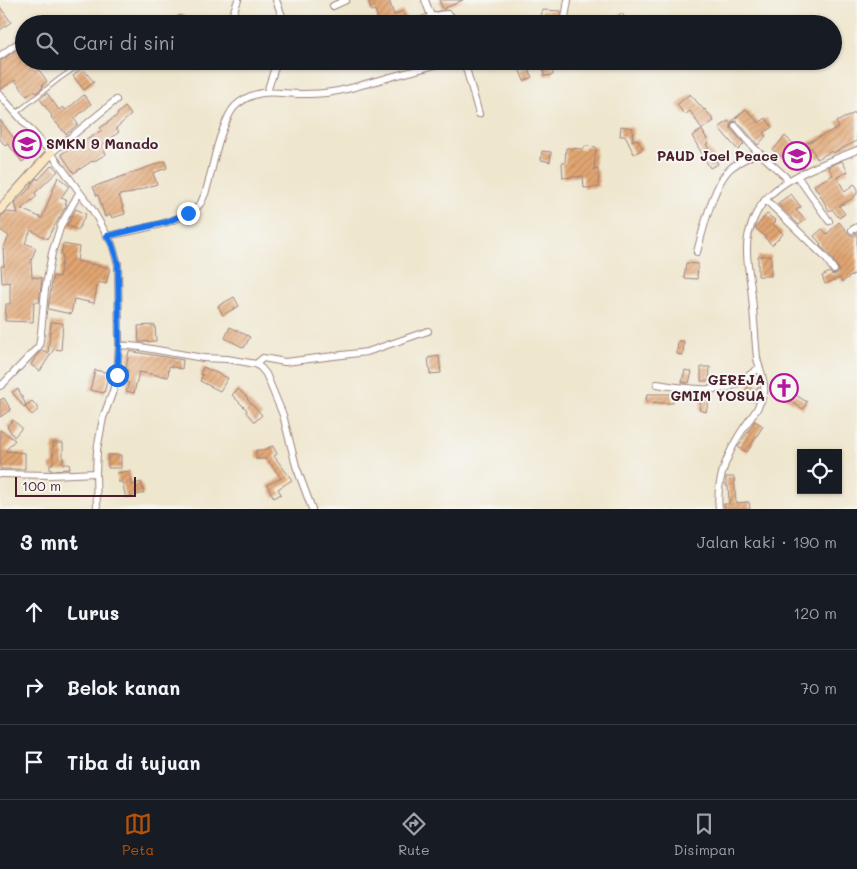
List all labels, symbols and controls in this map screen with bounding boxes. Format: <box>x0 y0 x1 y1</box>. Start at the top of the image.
search box <box>15 15 842 70</box>
icon: search <box>33 29 61 57</box>
text: Cari di sini <box>73 30 175 55</box>
school or university icon: SMKN 9 Manado <box>12 129 42 159</box>
place label: SMKN 9 Manado <box>46 134 159 153</box>
school or university icon: PAUD Joel Peace <box>782 141 812 171</box>
place label: PAUD Joel Peace <box>657 146 778 165</box>
route end <box>177 202 200 225</box>
route start <box>106 364 129 387</box>
place label: GEREJA GMIM YOSUA <box>670 370 765 405</box>
church icon: GEREJA GMIM YOSUA <box>769 373 799 403</box>
map controls <box>797 449 842 494</box>
button: locate <box>797 449 842 494</box>
scale bar <box>15 474 136 497</box>
text: 100 m <box>22 476 61 495</box>
text: 3 mnt <box>20 528 78 555</box>
text: Jalan kaki · 190 m <box>697 531 837 552</box>
icon: ahead <box>20 598 48 626</box>
text: Lurus <box>67 600 119 625</box>
text: 120 m <box>793 602 837 623</box>
icon: right <box>20 673 48 701</box>
text: Belok kanan <box>67 675 180 700</box>
text: 70 m <box>800 677 837 698</box>
icon: arrive <box>20 748 48 776</box>
text: Tiba di tujuan <box>67 750 200 775</box>
tab: Peta <box>122 810 154 859</box>
tab: Rute <box>398 810 430 859</box>
tab: Disimpan <box>674 810 735 859</box>

